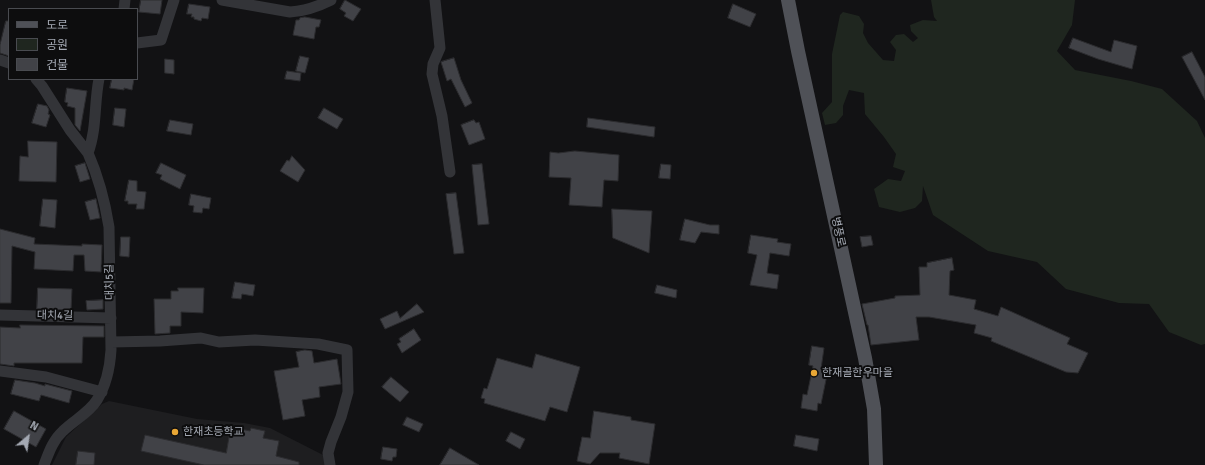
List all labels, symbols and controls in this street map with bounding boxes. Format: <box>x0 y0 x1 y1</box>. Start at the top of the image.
legend <box>8 8 138 80</box>
text: 도로 <box>46 18 68 33</box>
text: 공원 <box>46 38 68 53</box>
text: 건물 <box>46 58 68 73</box>
street label: 병풍로 <box>828 216 848 248</box>
street label: 대치5길 <box>103 264 117 300</box>
street label: 대치4길 <box>37 309 73 323</box>
place label: 한재골한우마을 <box>822 366 893 380</box>
marker: 한재골한우마을 <box>809 368 819 378</box>
north arrow <box>8 417 48 457</box>
text: N <box>28 419 41 434</box>
place label: 한재초등학교 <box>183 425 244 439</box>
marker: 한재초등학교 <box>170 427 180 437</box>

